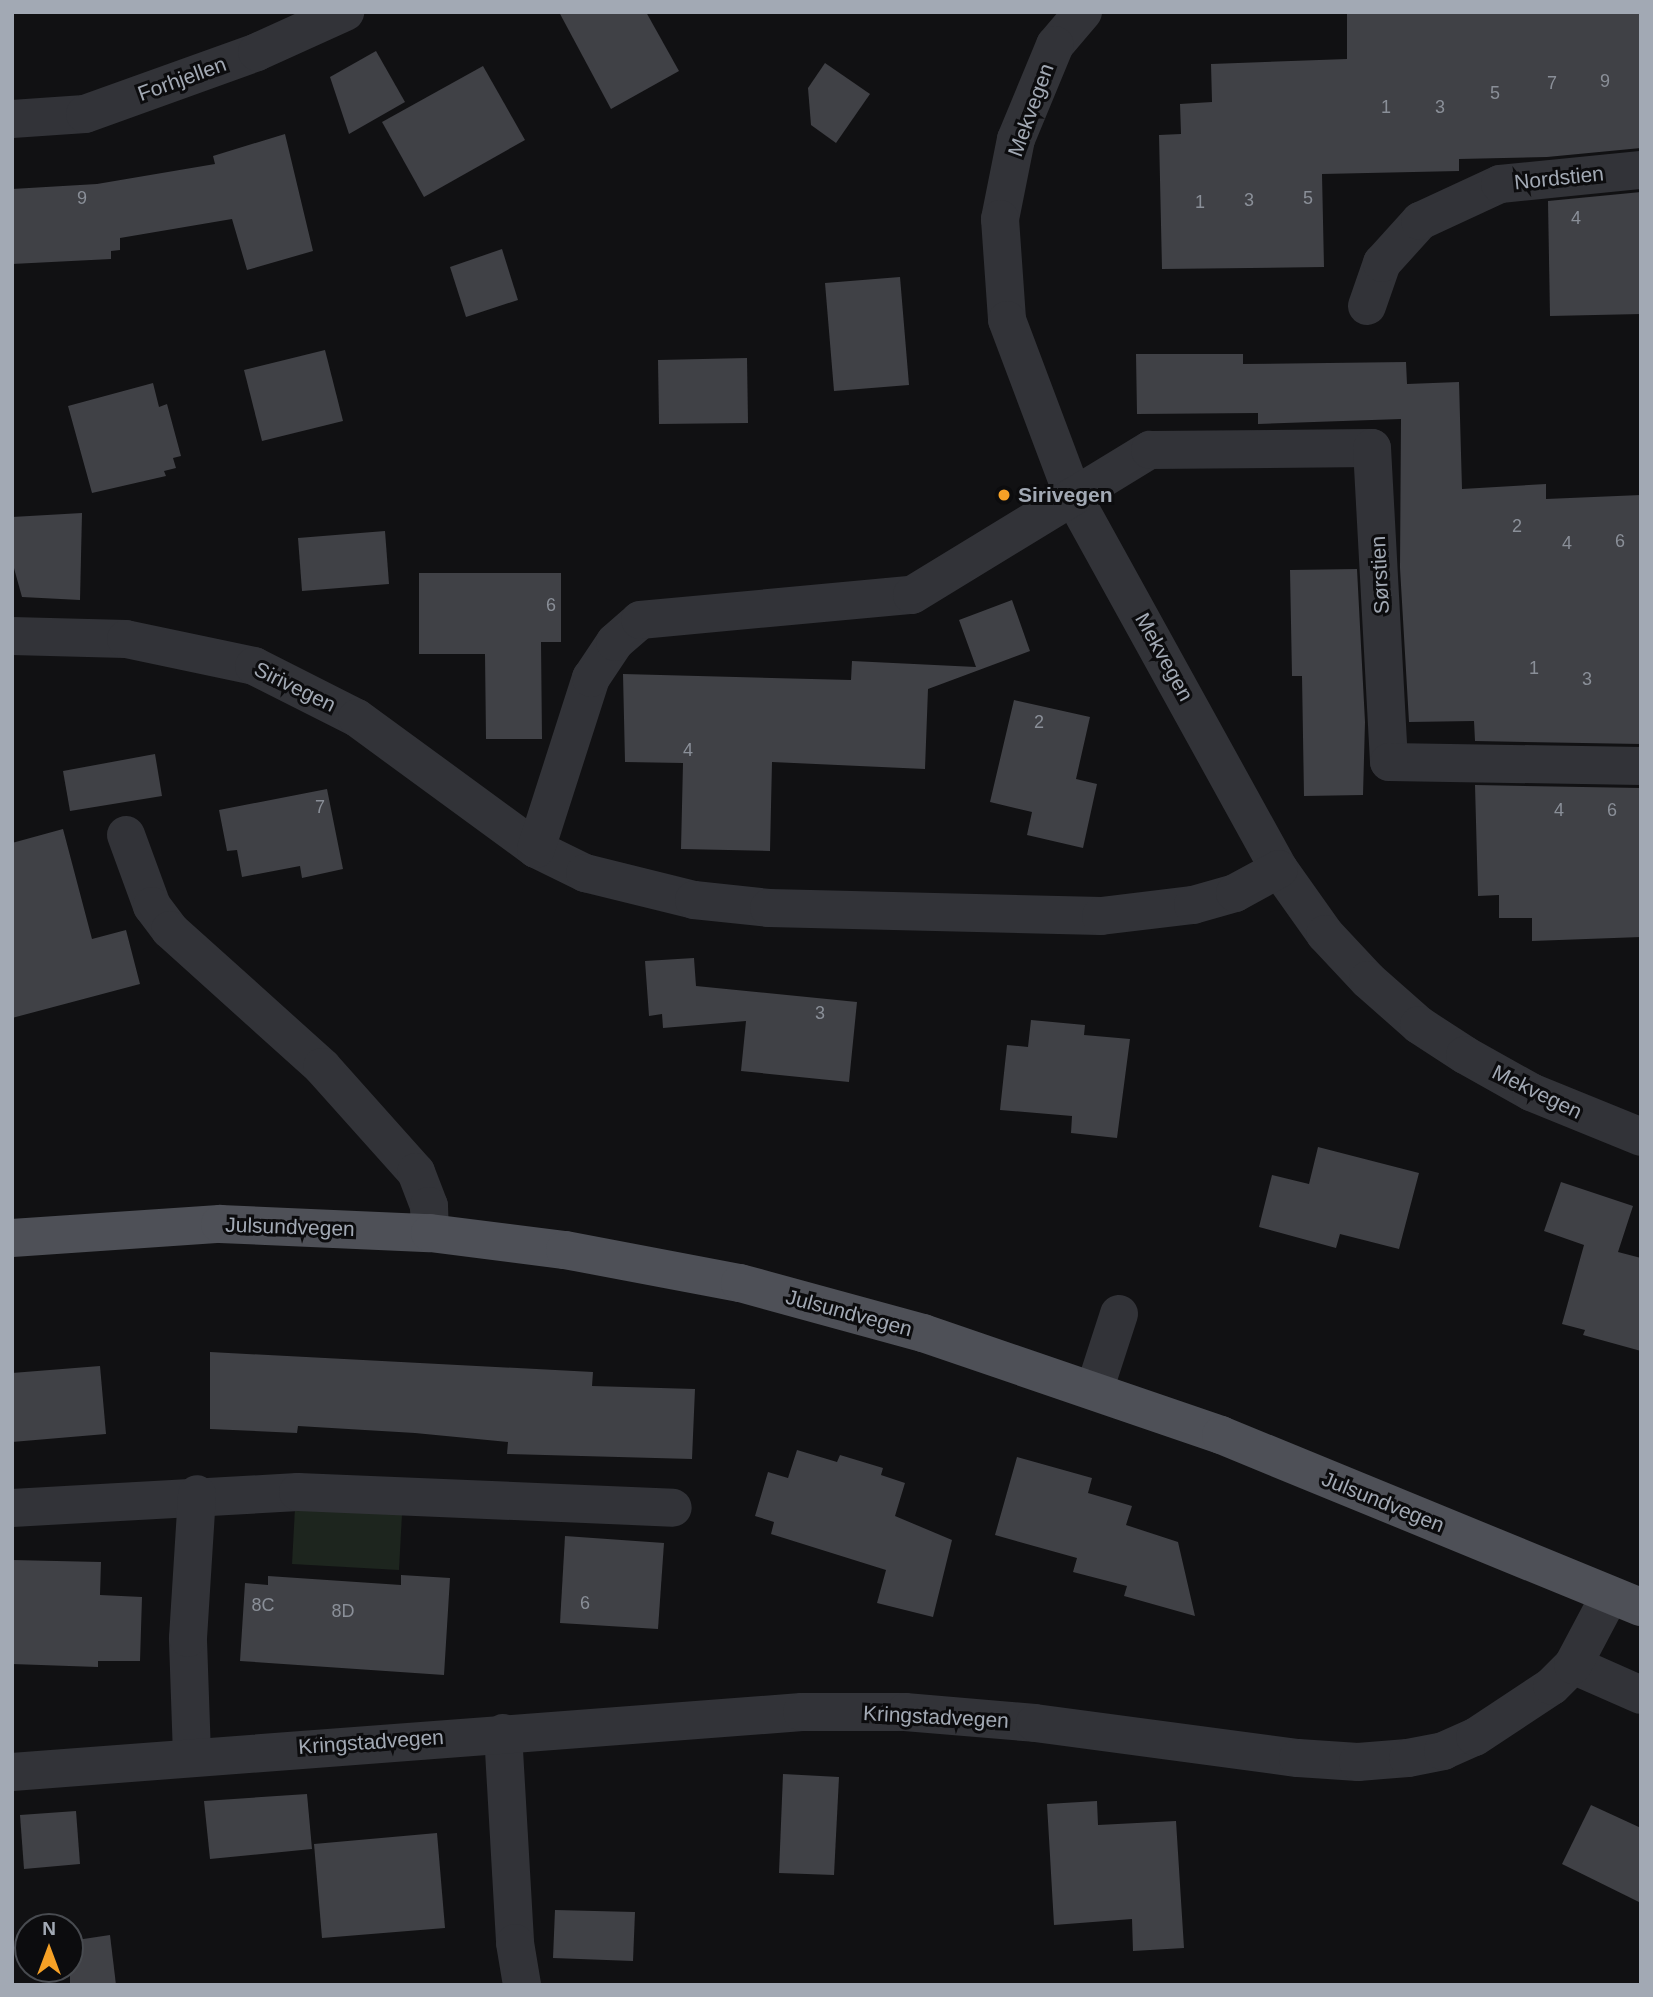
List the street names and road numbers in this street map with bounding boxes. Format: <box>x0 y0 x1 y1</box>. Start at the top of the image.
street label: Forhjellen <box>134 51 230 107</box>
street label: Mekvegen <box>1003 60 1059 160</box>
street label: Nordstien <box>1513 161 1605 195</box>
street label: Sørstien <box>1365 535 1395 615</box>
street label: Mekvegen <box>1129 609 1199 705</box>
street label: Sirivegen <box>250 656 340 718</box>
street label: Mekvegen <box>1488 1059 1586 1125</box>
street label: Julsundvegen <box>225 1212 355 1242</box>
street label: Julsundvegen <box>783 1284 915 1342</box>
street label: Julsundvegen <box>1318 1466 1448 1538</box>
street label: Kringstadvegen <box>862 1701 1010 1733</box>
street label: Kringstadvegen <box>297 1724 445 1760</box>

